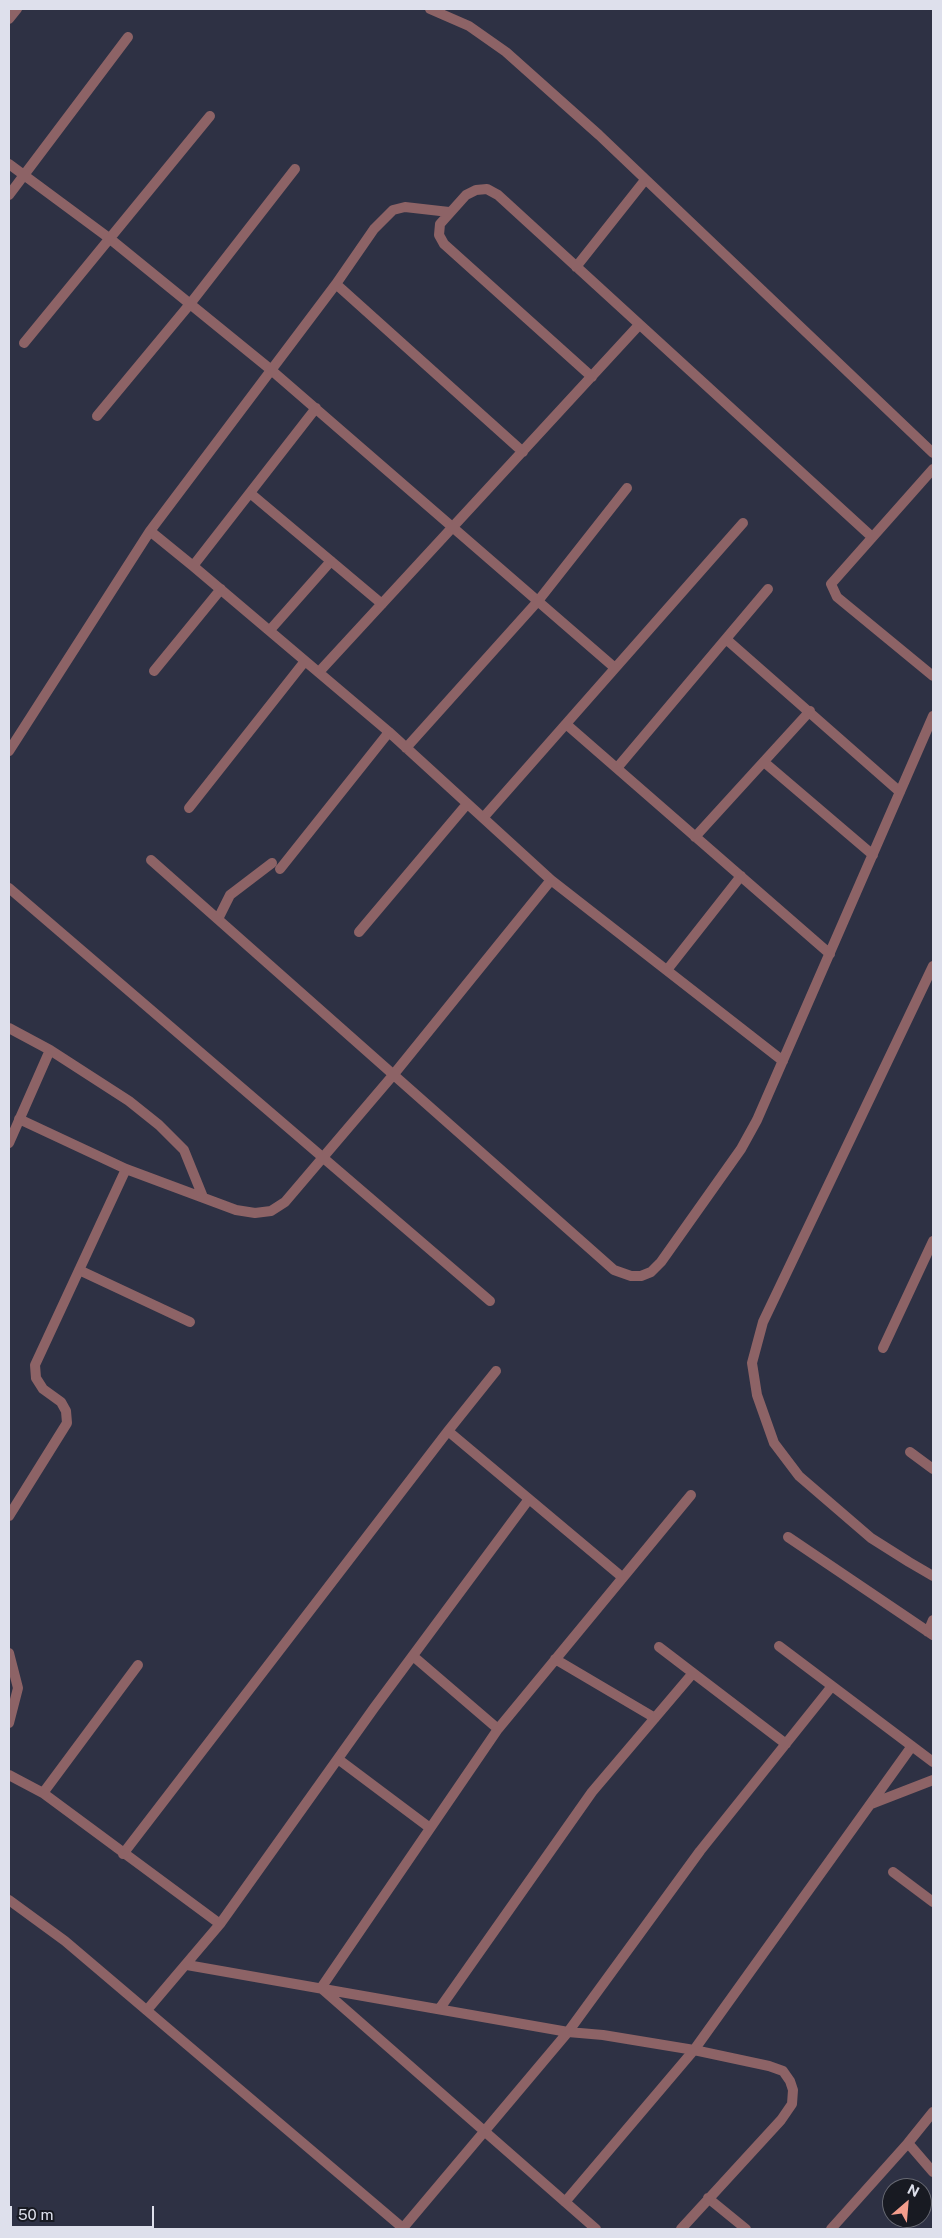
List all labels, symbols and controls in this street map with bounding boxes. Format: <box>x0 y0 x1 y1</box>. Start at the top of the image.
north arrow <box>882 2178 932 2228</box>
text: N <box>905 2181 922 2200</box>
scale bar <box>12 2196 156 2228</box>
text: 50 m <box>18 2206 53 2223</box>

